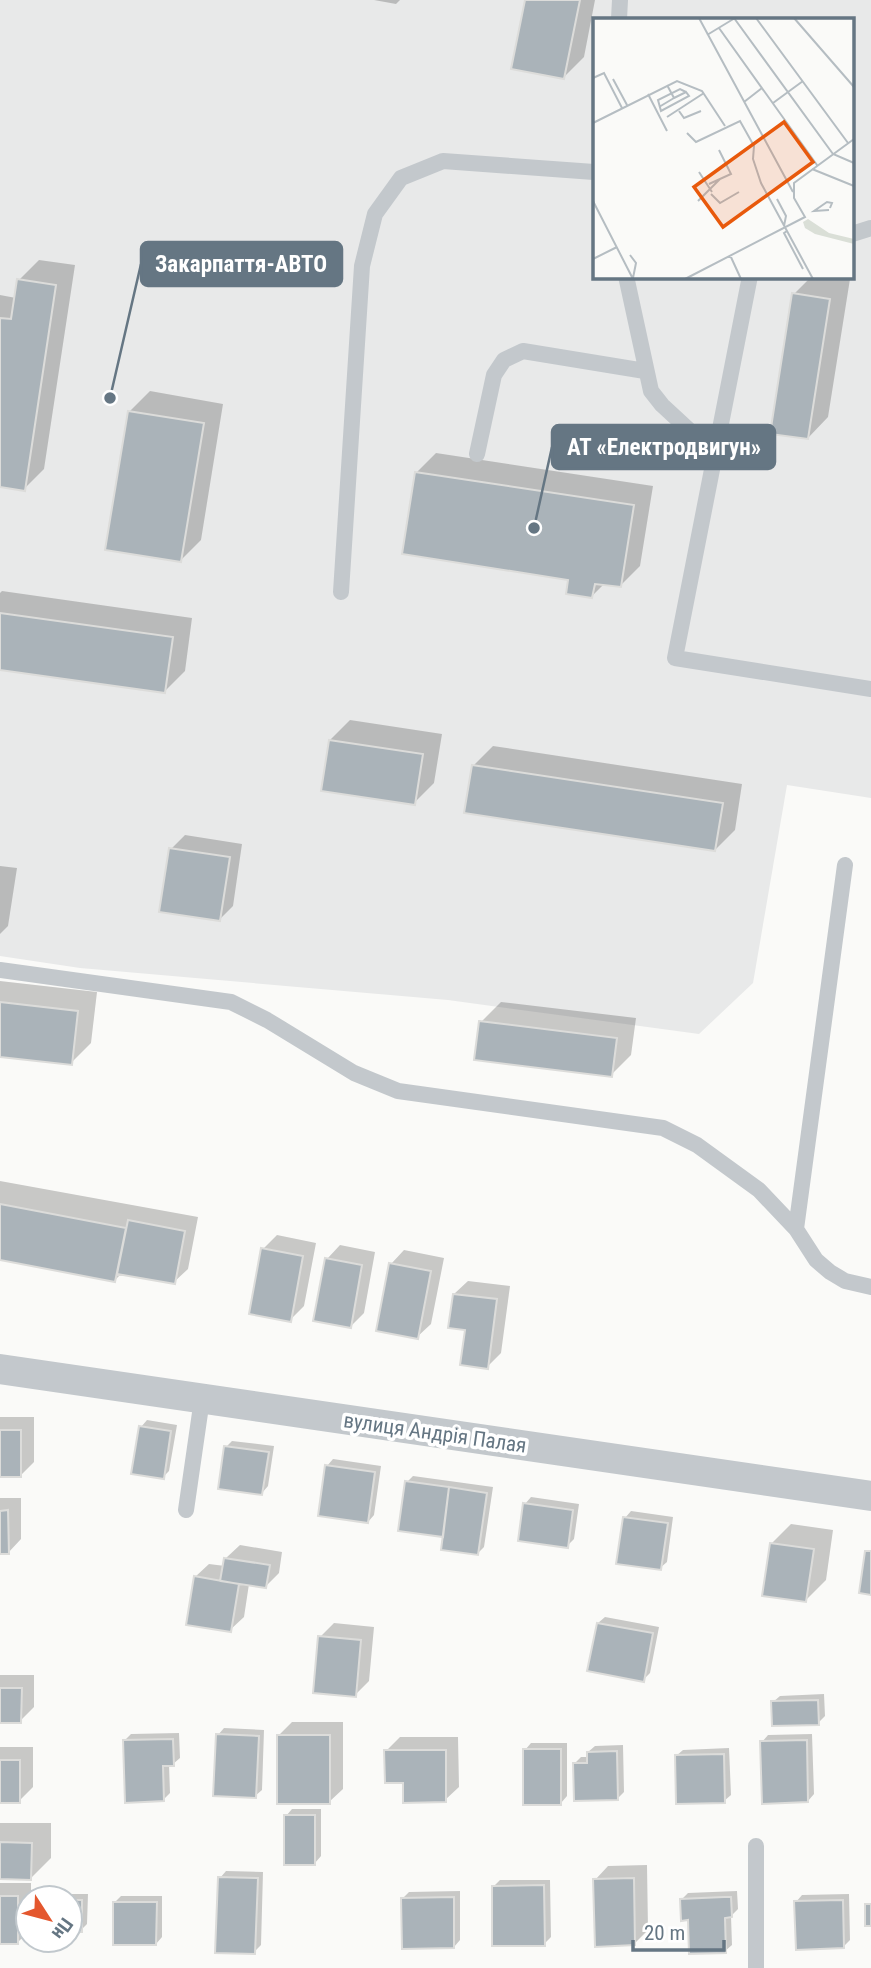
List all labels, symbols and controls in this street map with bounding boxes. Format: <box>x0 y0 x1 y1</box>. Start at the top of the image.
inset map <box>593 18 854 278</box>
callout: Закарпаття-АВТО <box>141 242 342 286</box>
text: Закарпаття-АВТО <box>155 251 327 278</box>
callout: АТ «Електродвигун» <box>552 425 775 469</box>
text: АТ «Електродвигун» <box>567 434 761 461</box>
street label: вулиця Андрія Палая <box>342 1408 528 1458</box>
north arrow <box>14 1884 84 1954</box>
scale bar <box>633 1909 724 1953</box>
text: Пн <box>47 1913 78 1944</box>
text: 20 m <box>644 1921 685 1945</box>

